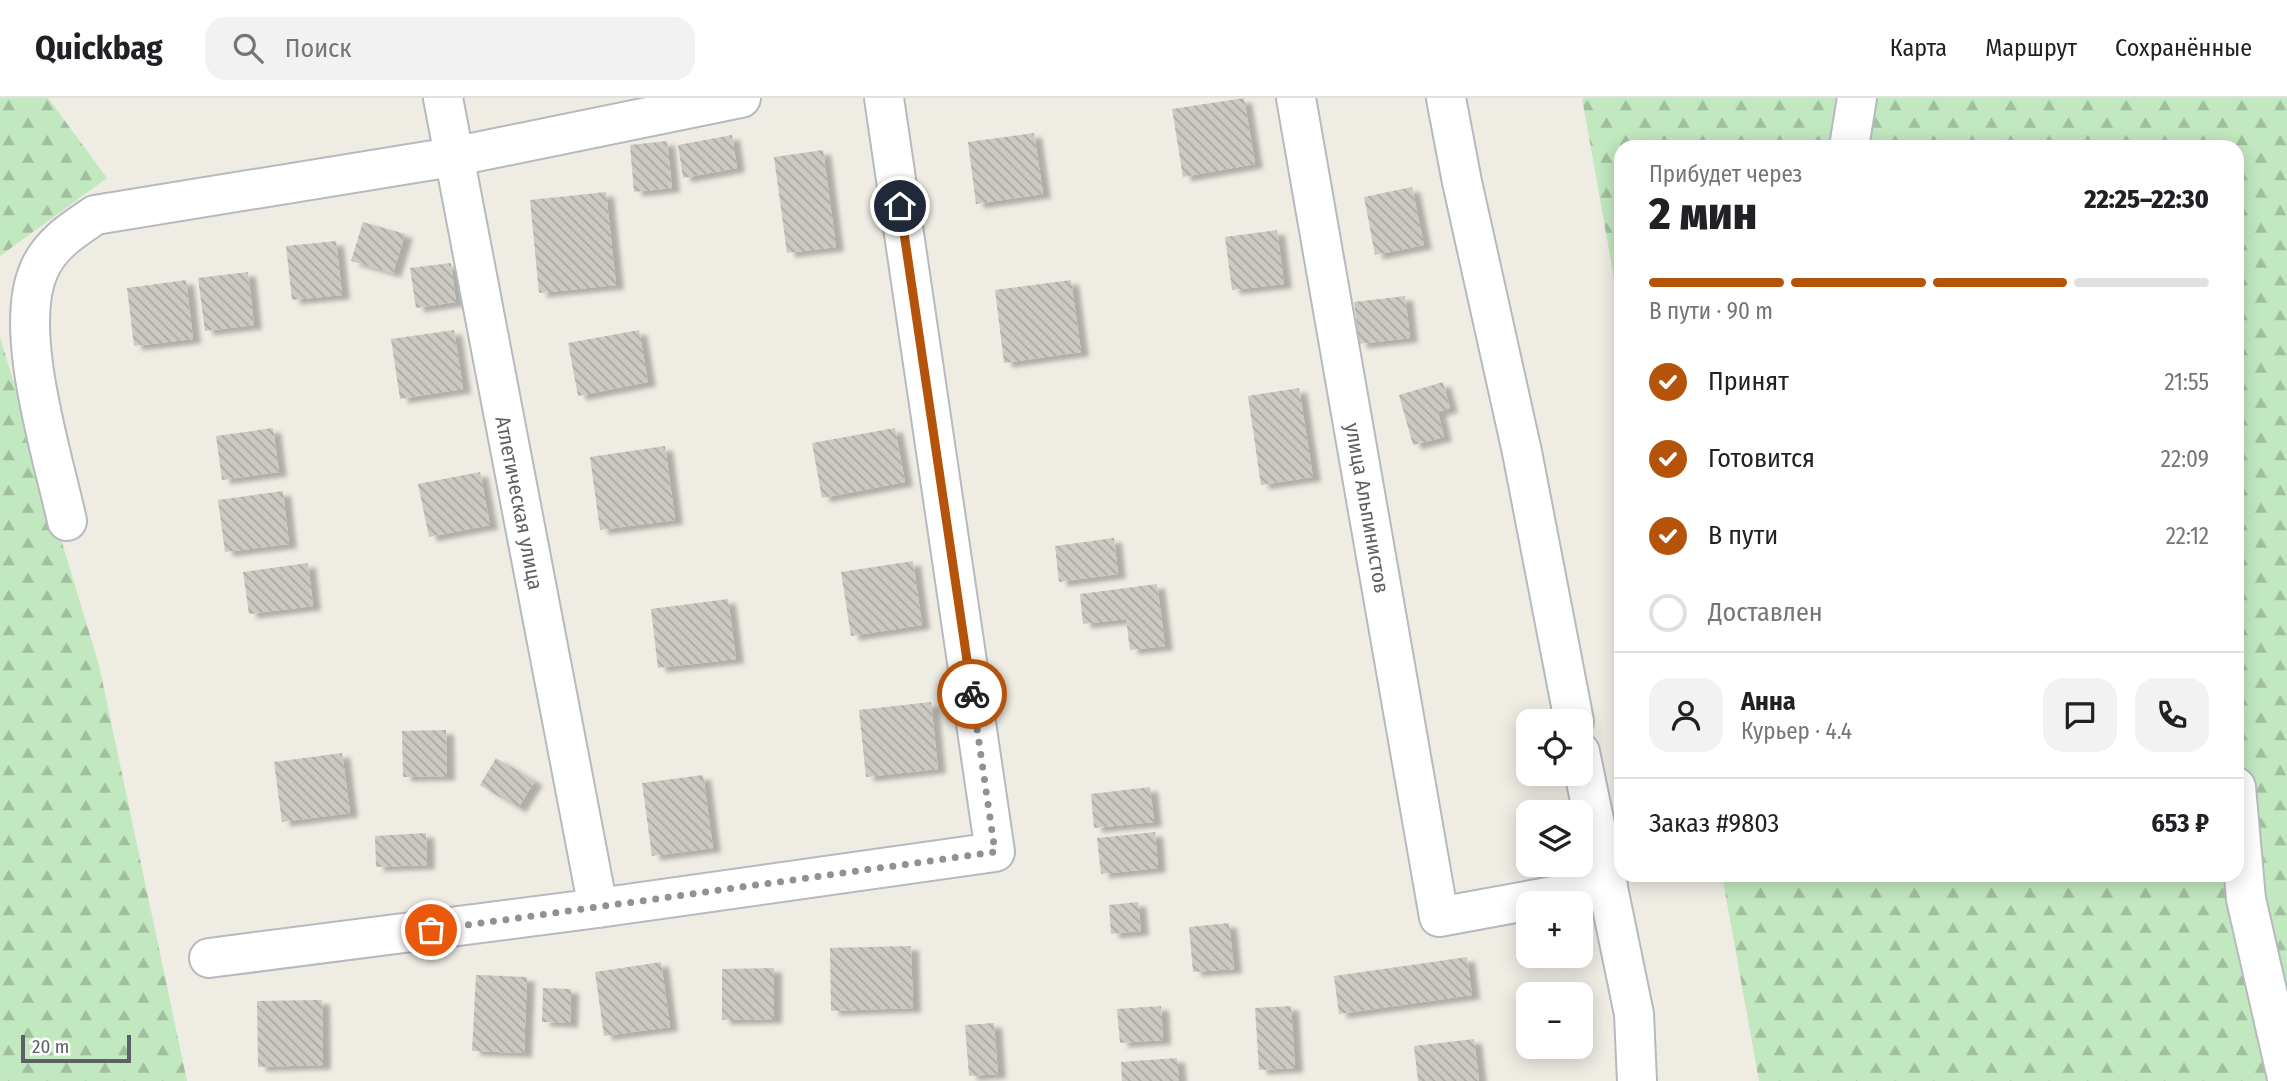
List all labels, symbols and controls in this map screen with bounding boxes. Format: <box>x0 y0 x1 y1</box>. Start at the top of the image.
search box <box>205 17 695 80</box>
text: Quickbag <box>35 28 163 68</box>
icon: search <box>229 29 267 67</box>
text: Поиск <box>285 33 351 64</box>
text: Карта <box>1890 34 1947 62</box>
text: Маршрут <box>1985 34 2077 62</box>
text: Сохранённые <box>2115 34 2252 62</box>
text: Прибудет через <box>1649 160 1802 188</box>
pin <box>870 176 930 236</box>
text: 22:25–22:30 <box>2084 184 2209 215</box>
text: 2 мин <box>1649 186 1757 241</box>
icon: home <box>881 187 919 225</box>
text: В пути · 90 m <box>1649 297 1773 325</box>
icon: check <box>1649 363 1687 401</box>
text: Принят <box>1708 366 1789 397</box>
text: 21:55 <box>2164 368 2209 396</box>
street label: Атлетическая улица <box>489 414 549 592</box>
street label: улица Альпинистов <box>1339 421 1395 595</box>
icon: check <box>1649 440 1687 478</box>
text: Готовится <box>1708 443 1815 474</box>
text: 22:09 <box>2161 445 2209 473</box>
icon: check <box>1649 517 1687 555</box>
text: В пути <box>1708 520 1778 551</box>
text: 22:12 <box>2166 522 2209 550</box>
text: Доставлен <box>1708 597 1823 628</box>
courier <box>937 659 1007 729</box>
icon: bike <box>953 675 991 713</box>
button: person <box>1649 678 1723 752</box>
button: chat <box>2043 678 2117 752</box>
button: phone <box>2135 678 2209 752</box>
text: Анна <box>1741 686 1796 717</box>
map controls <box>1516 709 1593 1059</box>
button: locate <box>1516 709 1593 786</box>
text: Курьер · 4.4 <box>1741 717 1852 745</box>
button: layers <box>1516 800 1593 877</box>
text: Заказ #9803 <box>1649 808 1779 839</box>
text: 653 ₽ <box>2151 808 2209 839</box>
button: + <box>1516 891 1593 968</box>
pin <box>401 900 461 960</box>
icon: bag <box>412 911 450 949</box>
button: − <box>1516 982 1593 1059</box>
scale bar <box>21 1032 131 1064</box>
text: 20 m <box>32 1035 69 1058</box>

